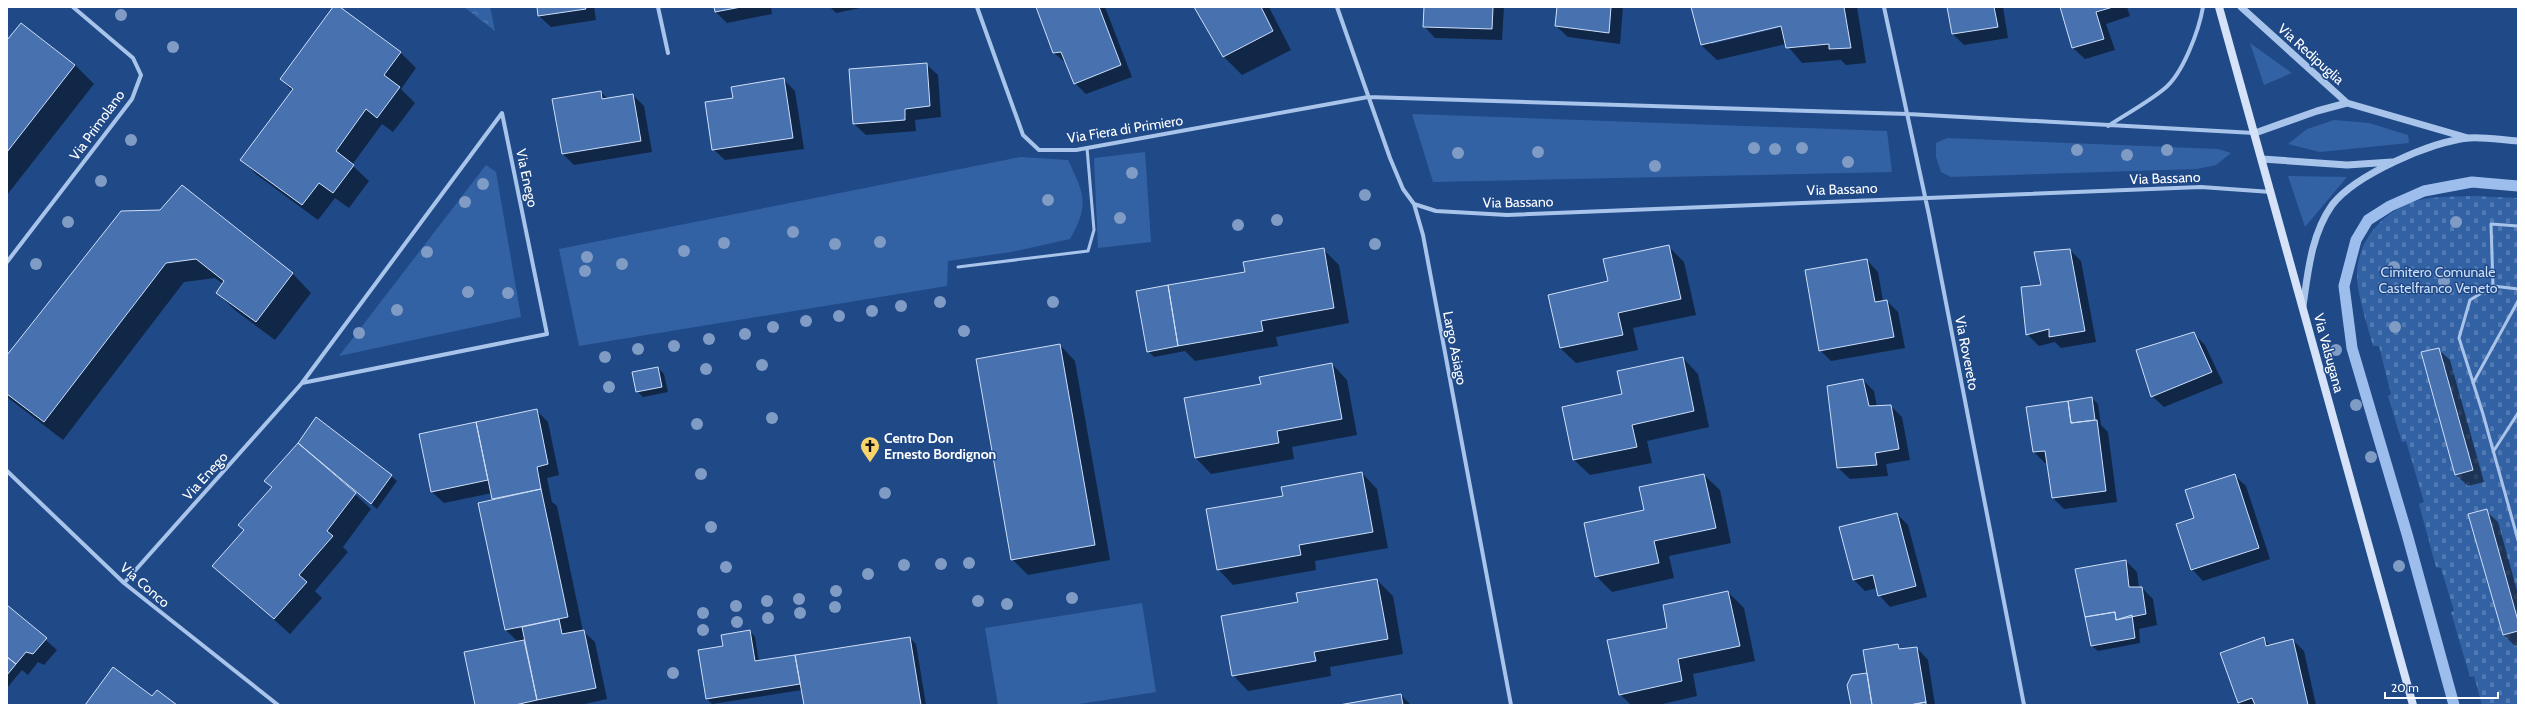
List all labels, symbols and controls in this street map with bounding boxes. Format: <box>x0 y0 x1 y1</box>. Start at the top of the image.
street label: Via Redipuglia <box>2274 19 2348 89</box>
street label: Via Primolano <box>65 86 129 164</box>
street label: Via Fiera di Primiero <box>1066 111 1185 147</box>
street label: Via Enego <box>512 147 542 209</box>
street label: Via Bassano <box>2129 168 2201 188</box>
street label: Via Bassano <box>1806 179 1878 199</box>
street label: Via Bassano <box>1482 192 1554 212</box>
park label: Cimitero Comunale Castelfranco Veneto <box>2378 263 2498 297</box>
street label: Largo Asiago <box>1439 310 1471 387</box>
street label: Via Valsugana <box>2310 311 2348 395</box>
street label: Via Rovereto <box>1951 314 1983 392</box>
place label: Centro Don Ernesto Bordignon <box>884 429 996 463</box>
church icon: Centro Don Ernesto Bordignon <box>859 435 881 463</box>
street label: Via Enego <box>178 448 232 504</box>
street label: Via Conco <box>116 559 174 612</box>
scale bar <box>2385 674 2498 700</box>
text: 20 m <box>2391 680 2419 695</box>

